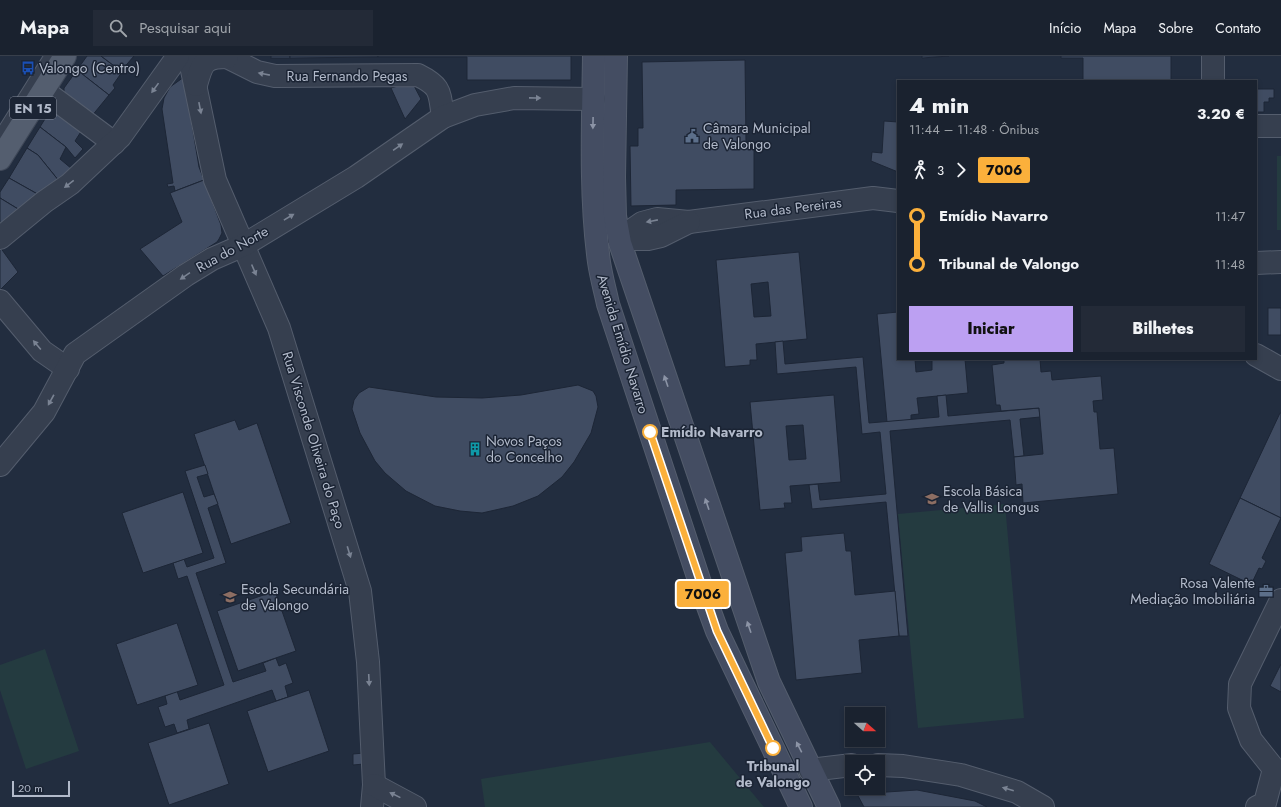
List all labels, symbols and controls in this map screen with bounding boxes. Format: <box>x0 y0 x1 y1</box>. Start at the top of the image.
search box <box>93 10 373 46</box>
text: Mapa <box>20 14 69 41</box>
icon: search <box>107 17 129 39</box>
text: Pesquisar aqui <box>139 17 231 39</box>
text: Início <box>1049 18 1081 38</box>
text: Mapa <box>1103 18 1136 38</box>
text: Sobre <box>1158 18 1193 38</box>
text: Contato <box>1215 18 1261 38</box>
place label: Valongo (Centro) <box>39 58 140 78</box>
bus stop icon: Valongo (Centro) <box>20 60 36 76</box>
street label: Rua Fernando Pegas <box>287 66 408 86</box>
one-way arrow <box>258 70 270 76</box>
one-way arrow <box>151 82 159 93</box>
text: 4 min <box>909 89 969 121</box>
one-way arrow <box>529 95 542 101</box>
road number: EN 15 <box>10 97 56 119</box>
one-way arrow <box>197 102 203 114</box>
text: 3.20 € <box>1197 103 1245 125</box>
one-way arrow <box>590 117 597 129</box>
place label: Câmara Municipal de Valongo <box>703 118 811 154</box>
text: 11:44 – 11:48 · Ônibus <box>909 120 1039 139</box>
public building icon: Câmara Municipal de Valongo <box>684 128 700 144</box>
one-way arrow <box>393 143 404 151</box>
icon: walk <box>909 159 931 181</box>
icon: forward <box>950 159 972 181</box>
text: 7006 <box>986 160 1022 180</box>
text: 3 <box>937 161 944 180</box>
one-way arrow <box>63 180 74 189</box>
street label: Rua das Pereiras <box>743 192 843 224</box>
text: Emídio Navarro <box>939 205 1048 227</box>
text: 11:47 <box>1215 207 1245 226</box>
one-way arrow <box>283 214 295 221</box>
one-way arrow <box>645 218 658 224</box>
street label: Rua do Norte <box>192 221 272 277</box>
text: Tribunal de Valongo <box>939 253 1079 275</box>
text: 11:48 <box>1215 255 1245 274</box>
one-way arrow <box>252 264 258 276</box>
one-way arrow <box>179 272 190 280</box>
street label: Avenida Emídio Navarro <box>592 272 654 416</box>
button: Iniciar <box>909 306 1073 352</box>
button: Bilhetes <box>1081 306 1245 352</box>
one-way arrow <box>33 340 42 351</box>
street label: Rua Visconde Oliveira do Paço <box>277 349 351 531</box>
one-way arrow <box>663 374 669 386</box>
one-way arrow <box>48 394 54 406</box>
place label: Emídio Navarro <box>661 422 763 442</box>
marker: Emídio Navarro <box>642 424 658 440</box>
place label: Novos Paços do Concelho <box>486 431 563 467</box>
building icon: Novos Paços do Concelho <box>467 441 483 457</box>
place label: Escola Básica de Vallis Longus <box>943 481 1040 517</box>
school or university icon: Escola Básica de Vallis Longus <box>924 491 940 507</box>
one-way arrow <box>704 498 710 510</box>
one-way arrow <box>346 547 352 559</box>
place label: Rosa Valente Mediação Imobiliária <box>1130 573 1255 609</box>
place label: Escola Secundária de Valongo <box>241 579 349 615</box>
line badge: 7006 <box>675 581 731 607</box>
office icon: Rosa Valente Mediação Imobiliária <box>1258 583 1274 599</box>
text: 7006 <box>685 584 721 604</box>
school or university icon: Escola Secundária de Valongo <box>222 589 238 605</box>
one-way arrow <box>746 621 752 633</box>
one-way arrow <box>366 674 372 687</box>
north arrow <box>845 707 885 747</box>
map controls <box>845 707 885 795</box>
marker: Tribunal de Valongo <box>765 740 781 756</box>
one-way arrow <box>796 741 802 753</box>
button: locate <box>845 755 885 795</box>
place label: Tribunal de Valongo <box>736 756 810 792</box>
scale bar <box>12 779 70 798</box>
text: 20 m <box>18 780 43 796</box>
one-way arrow <box>1002 786 1014 792</box>
one-way arrow <box>389 792 401 798</box>

